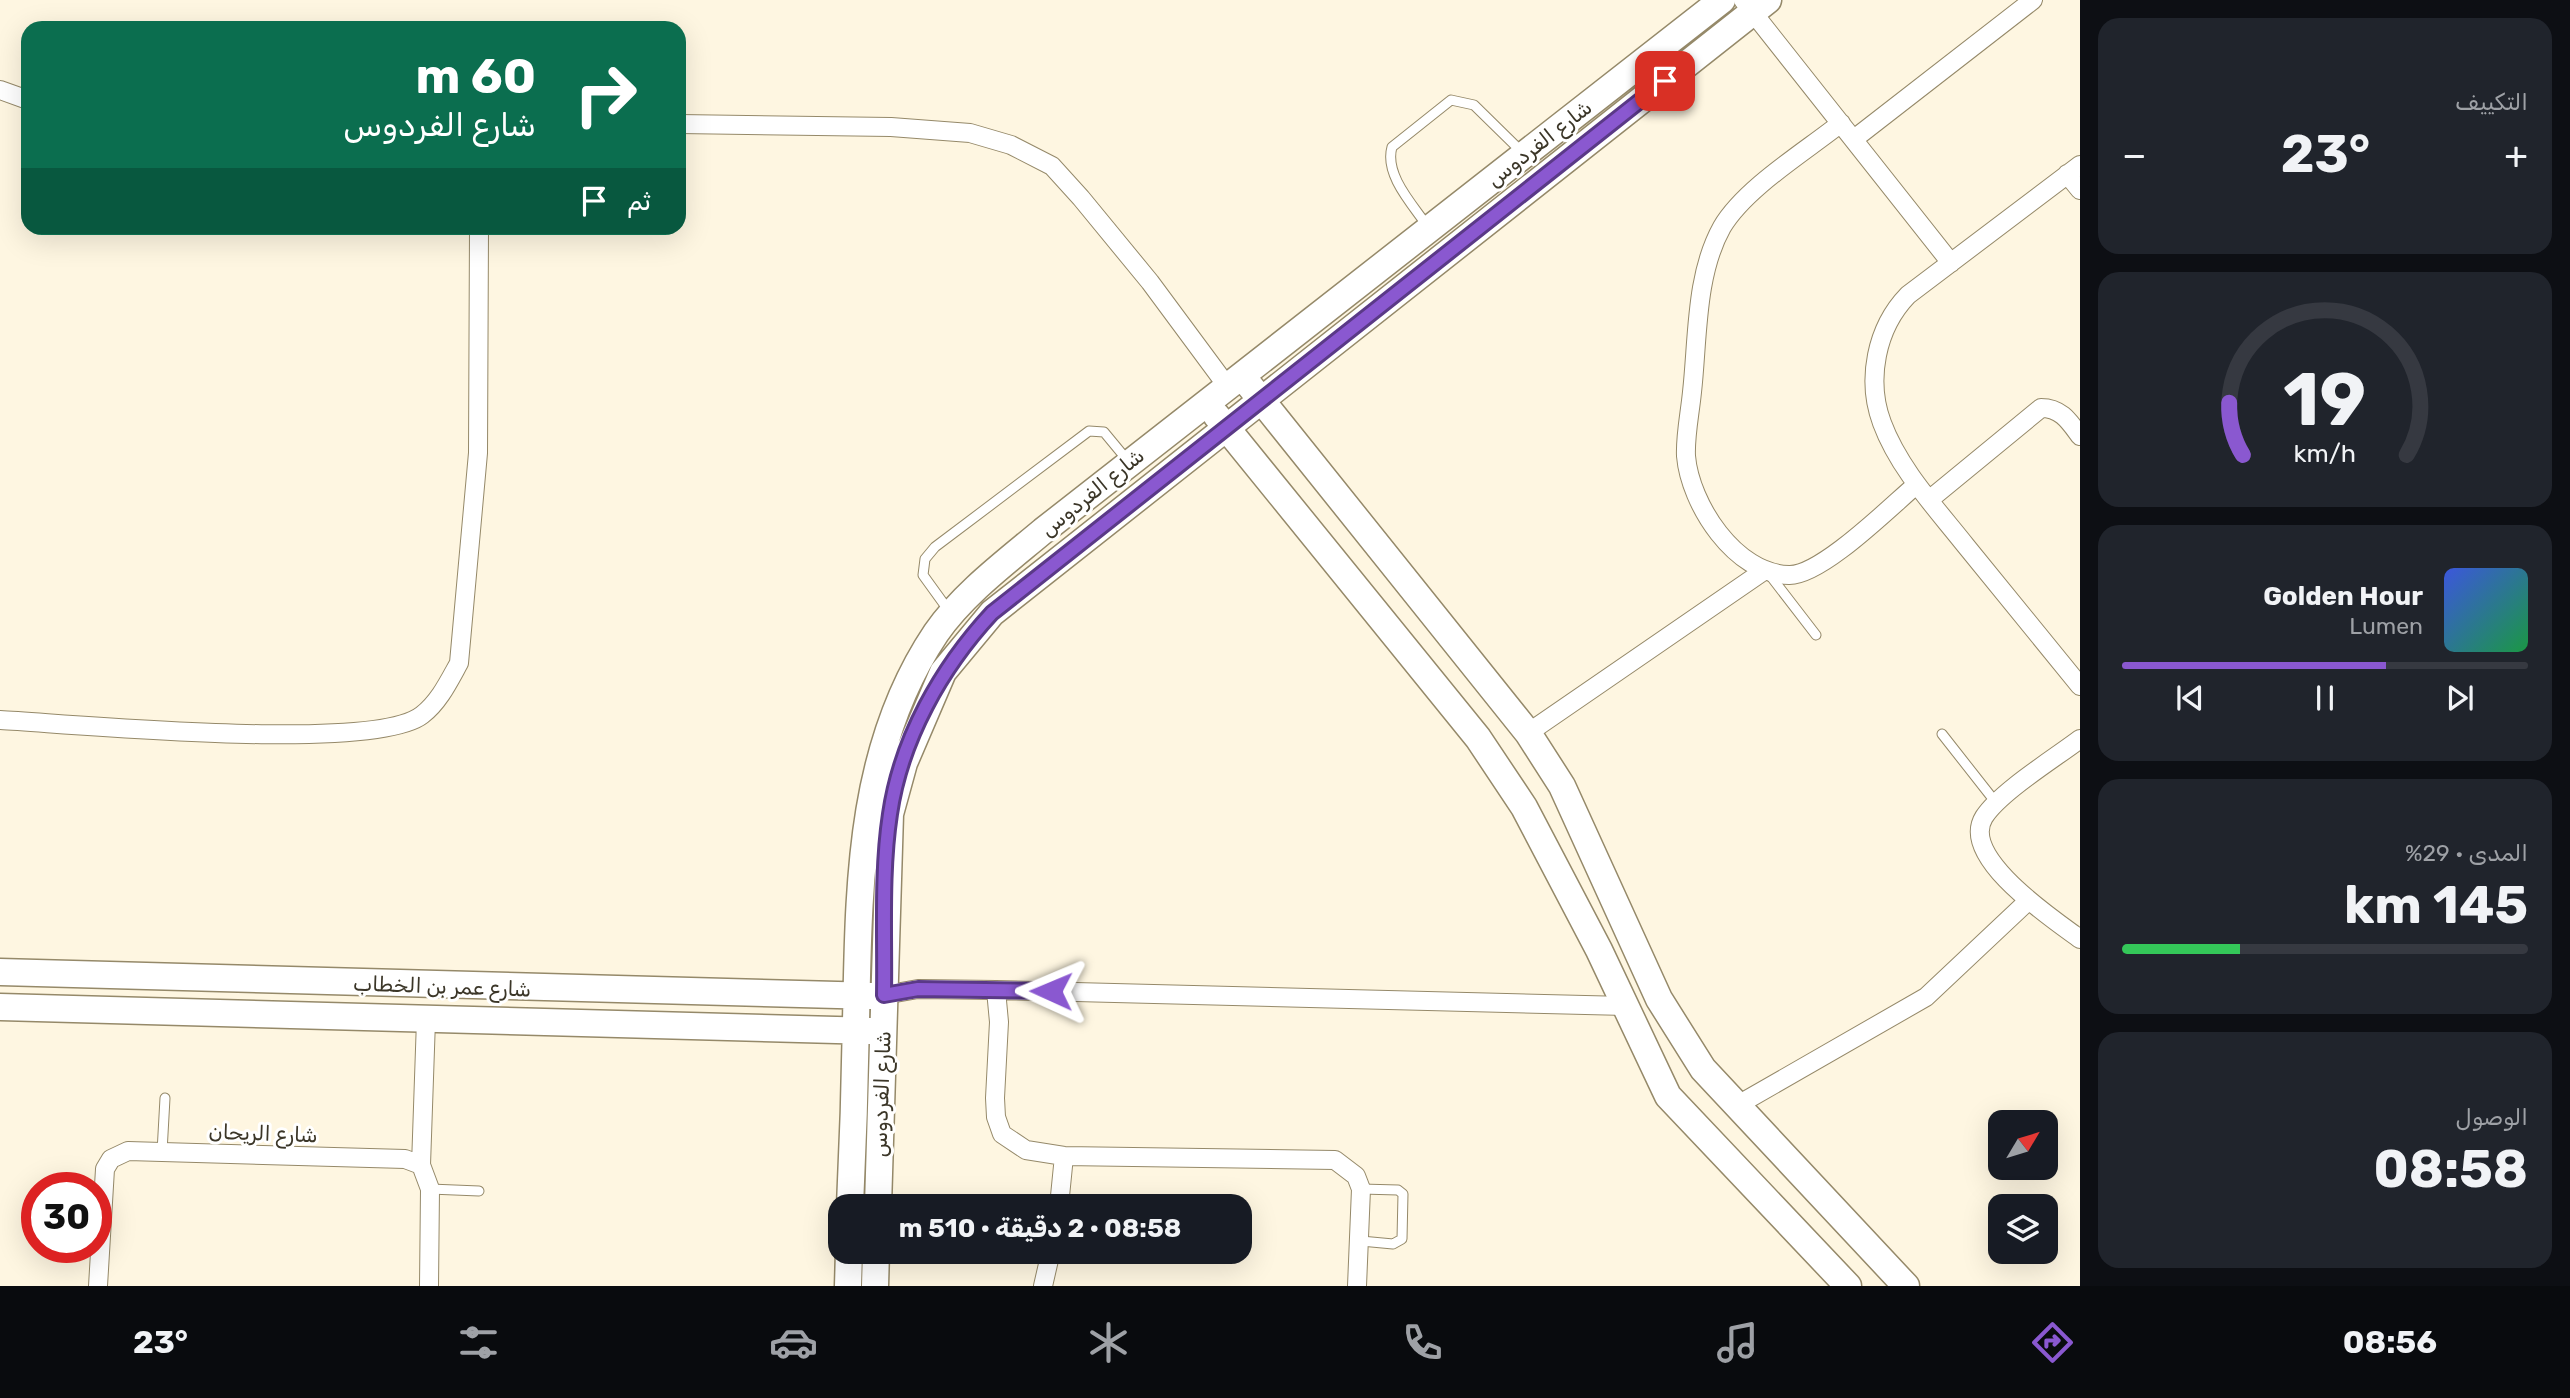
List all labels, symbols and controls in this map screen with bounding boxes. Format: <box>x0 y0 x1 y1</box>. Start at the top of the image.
text: 60 m <box>415 47 536 105</box>
icon: right <box>560 49 651 140</box>
pin <box>1635 51 1695 111</box>
icon: arrive <box>1646 62 1684 100</box>
text: التكييف <box>2455 88 2528 116</box>
street label: شارع الفردوس <box>1481 94 1598 193</box>
text: شارع الفردوس <box>343 106 536 144</box>
text: 23° <box>2281 123 2370 185</box>
text: − <box>2122 132 2147 178</box>
text: + <box>2504 132 2528 178</box>
icon: arrive <box>575 182 613 220</box>
text: ثم <box>627 186 651 217</box>
text: 19 <box>2284 358 2366 444</box>
text: km/h <box>2294 439 2356 468</box>
street label: شارع الفردوس <box>1035 442 1150 543</box>
text: Golden Hour <box>2263 581 2423 612</box>
text: Lumen <box>2349 612 2423 640</box>
icon: previous <box>2171 679 2209 717</box>
icon: pause <box>2306 679 2344 717</box>
icon: next <box>2441 679 2479 717</box>
text: المدى · 29% <box>2405 839 2528 867</box>
text: 145 km <box>2344 874 2528 936</box>
position arrow <box>1014 954 1088 1028</box>
street label: شارع عمر بن الخطاب <box>352 970 532 1004</box>
street label: شارع الفردوس <box>866 1030 898 1158</box>
text: الوصول <box>2456 1103 2528 1131</box>
north arrow <box>1988 1110 2058 1180</box>
map controls <box>1988 1110 2058 1264</box>
street label: شارع الريحان <box>208 1119 318 1149</box>
text: 08:58 <box>2373 1138 2528 1200</box>
speed limit sign: 30 <box>21 1172 112 1263</box>
button: layers <box>1988 1194 2058 1264</box>
text: 08:58 · 2 دقيقة · 510 m <box>899 1213 1181 1244</box>
icon: filters <box>454 1318 503 1367</box>
icon: car <box>769 1318 818 1367</box>
icon: climate <box>1084 1318 1133 1367</box>
icon: phone <box>1398 1318 1447 1367</box>
icon: music <box>1713 1318 1762 1367</box>
icon: directions <box>2028 1318 2077 1367</box>
text: 23° <box>133 1323 188 1361</box>
text: 08:56 <box>2343 1323 2437 1361</box>

